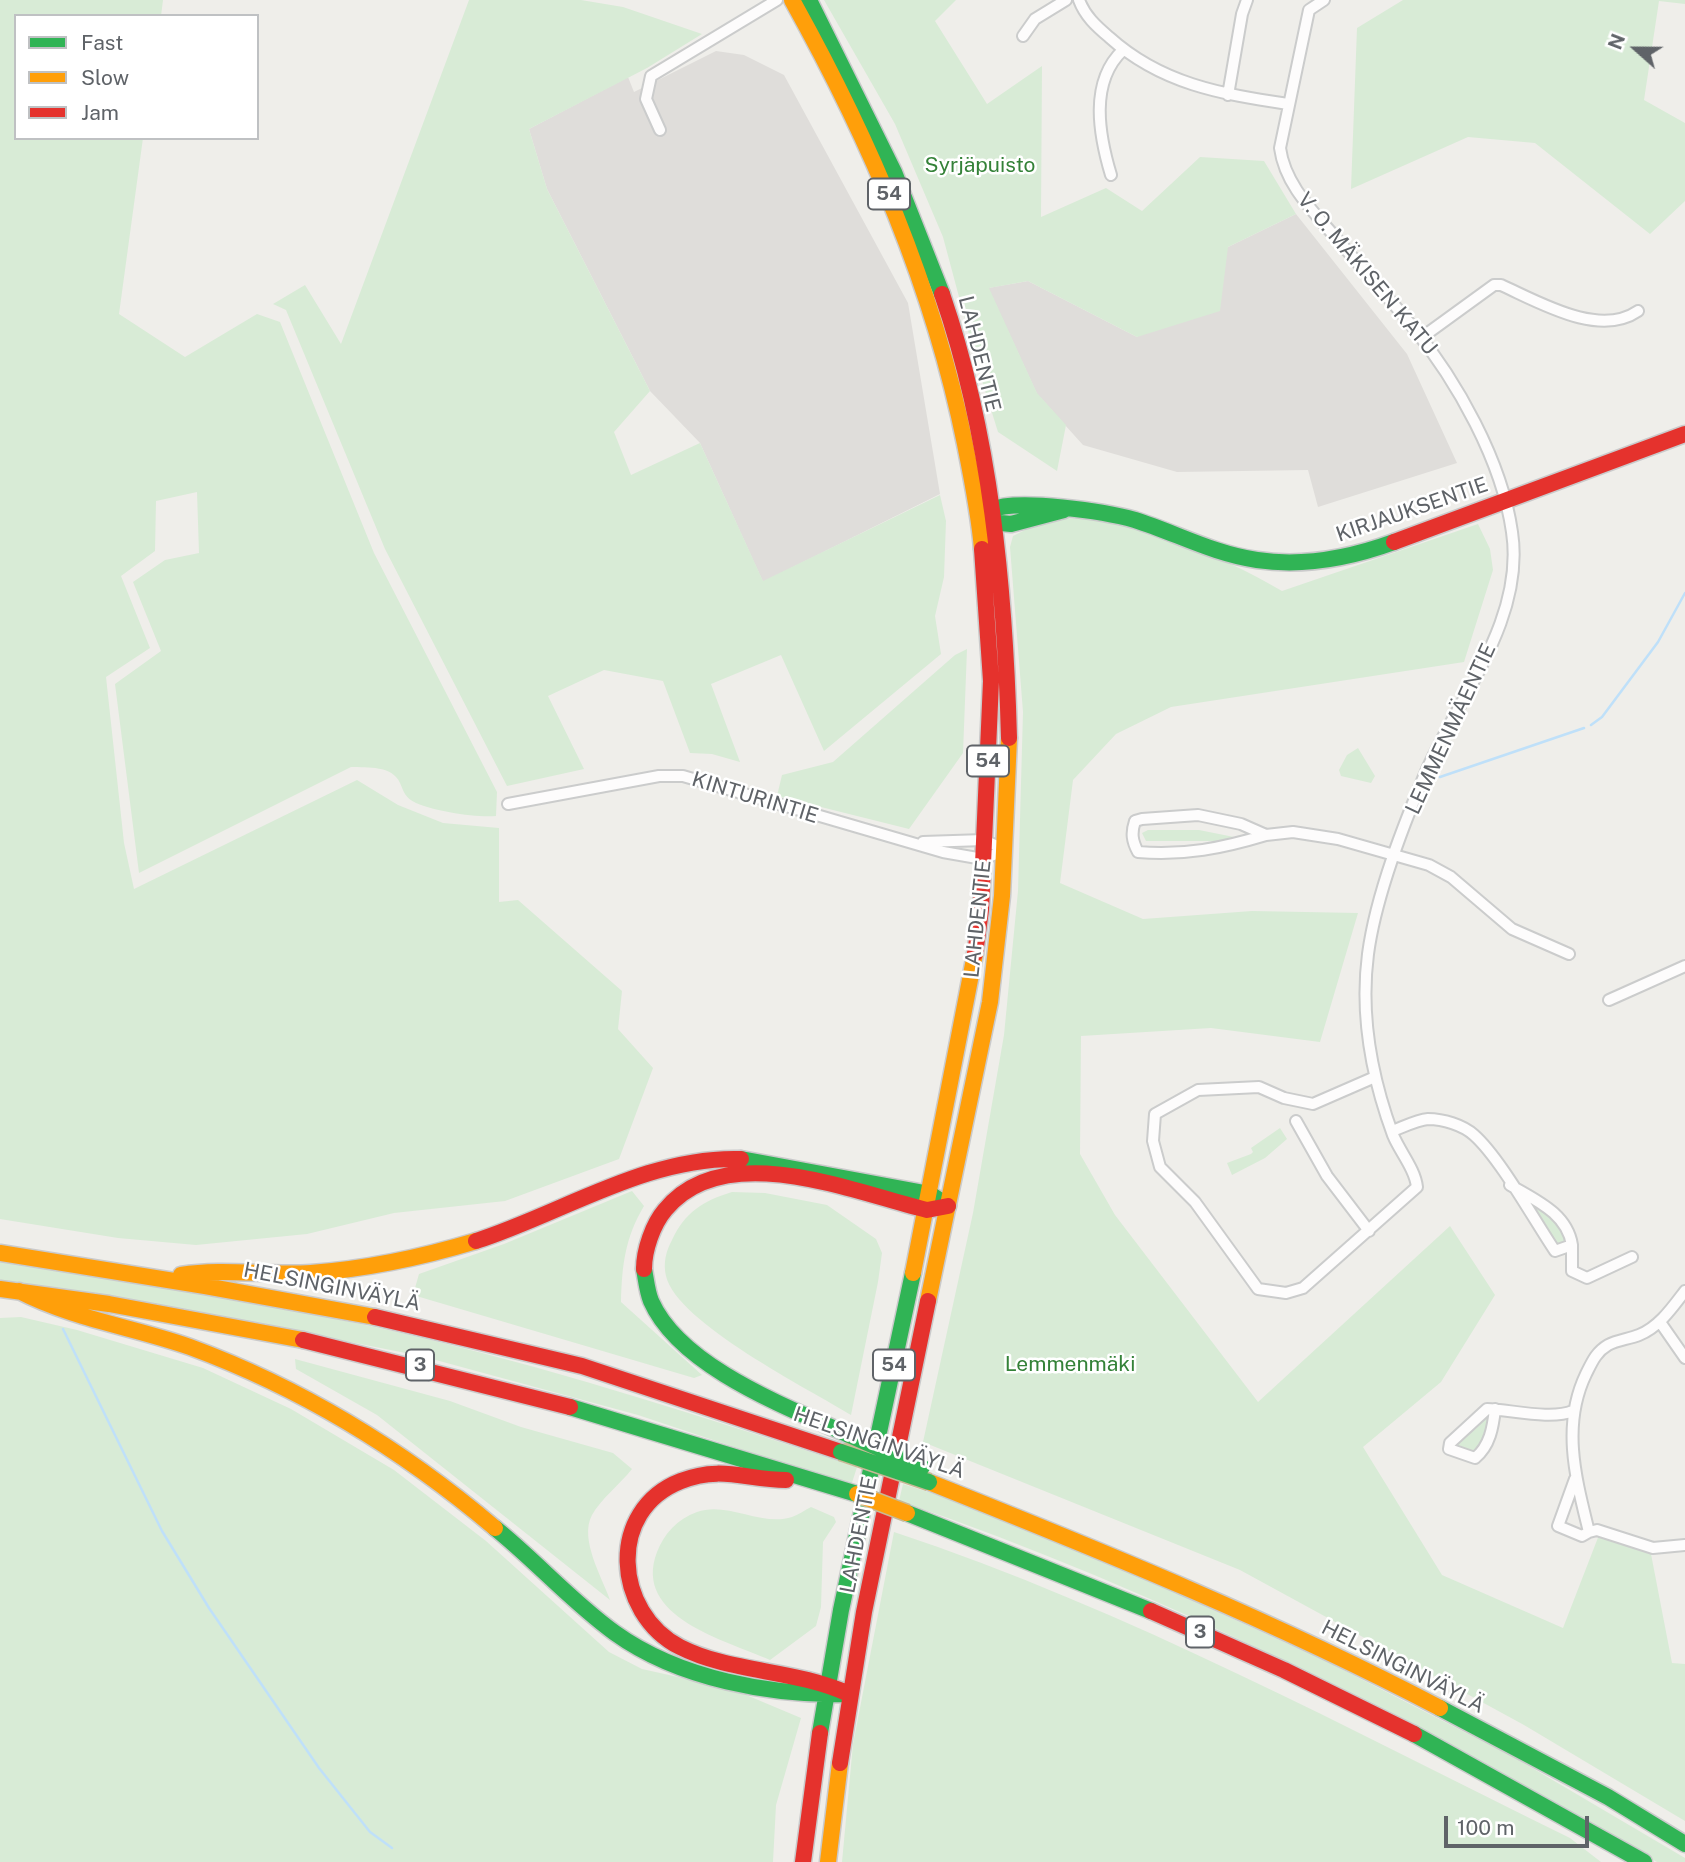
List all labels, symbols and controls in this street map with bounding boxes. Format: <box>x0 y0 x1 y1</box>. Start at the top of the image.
legend <box>14 14 259 140</box>
north arrow <box>1601 14 1671 84</box>
text: Fast <box>81 30 123 55</box>
text: N <box>1603 31 1629 52</box>
text: Slow <box>81 65 129 90</box>
text: Jam <box>81 100 119 125</box>
park label: Syrjäpuisto <box>925 153 1035 179</box>
road number: 54 <box>868 178 910 210</box>
street label: V. O. MÄKISEN KATU <box>1292 188 1442 360</box>
street label: LAHDENTIE <box>952 293 1006 415</box>
street label: KIRJAUKSENTIE <box>1333 472 1491 548</box>
street label: LEMMENMÄENTIE <box>1400 640 1502 818</box>
road number: 54 <box>967 746 1009 776</box>
street label: KINTURINTIE <box>689 767 821 829</box>
street label: LAHDENTIE <box>959 859 997 979</box>
street label: HELSINGINVÄYLÄ <box>241 1257 423 1317</box>
road number: 3 <box>406 1350 434 1380</box>
road number: 54 <box>873 1350 915 1380</box>
park label: Lemmenmäki <box>1005 1352 1135 1378</box>
street label: HELSINGINVÄYLÄ <box>790 1402 968 1484</box>
street label: LAHDENTIE <box>835 1474 883 1596</box>
street label: HELSINGINVÄYLÄ <box>1317 1615 1489 1719</box>
road number: 3 <box>1186 1616 1214 1648</box>
scale bar <box>1447 1802 1592 1846</box>
text: 100 m <box>1457 1815 1514 1840</box>

